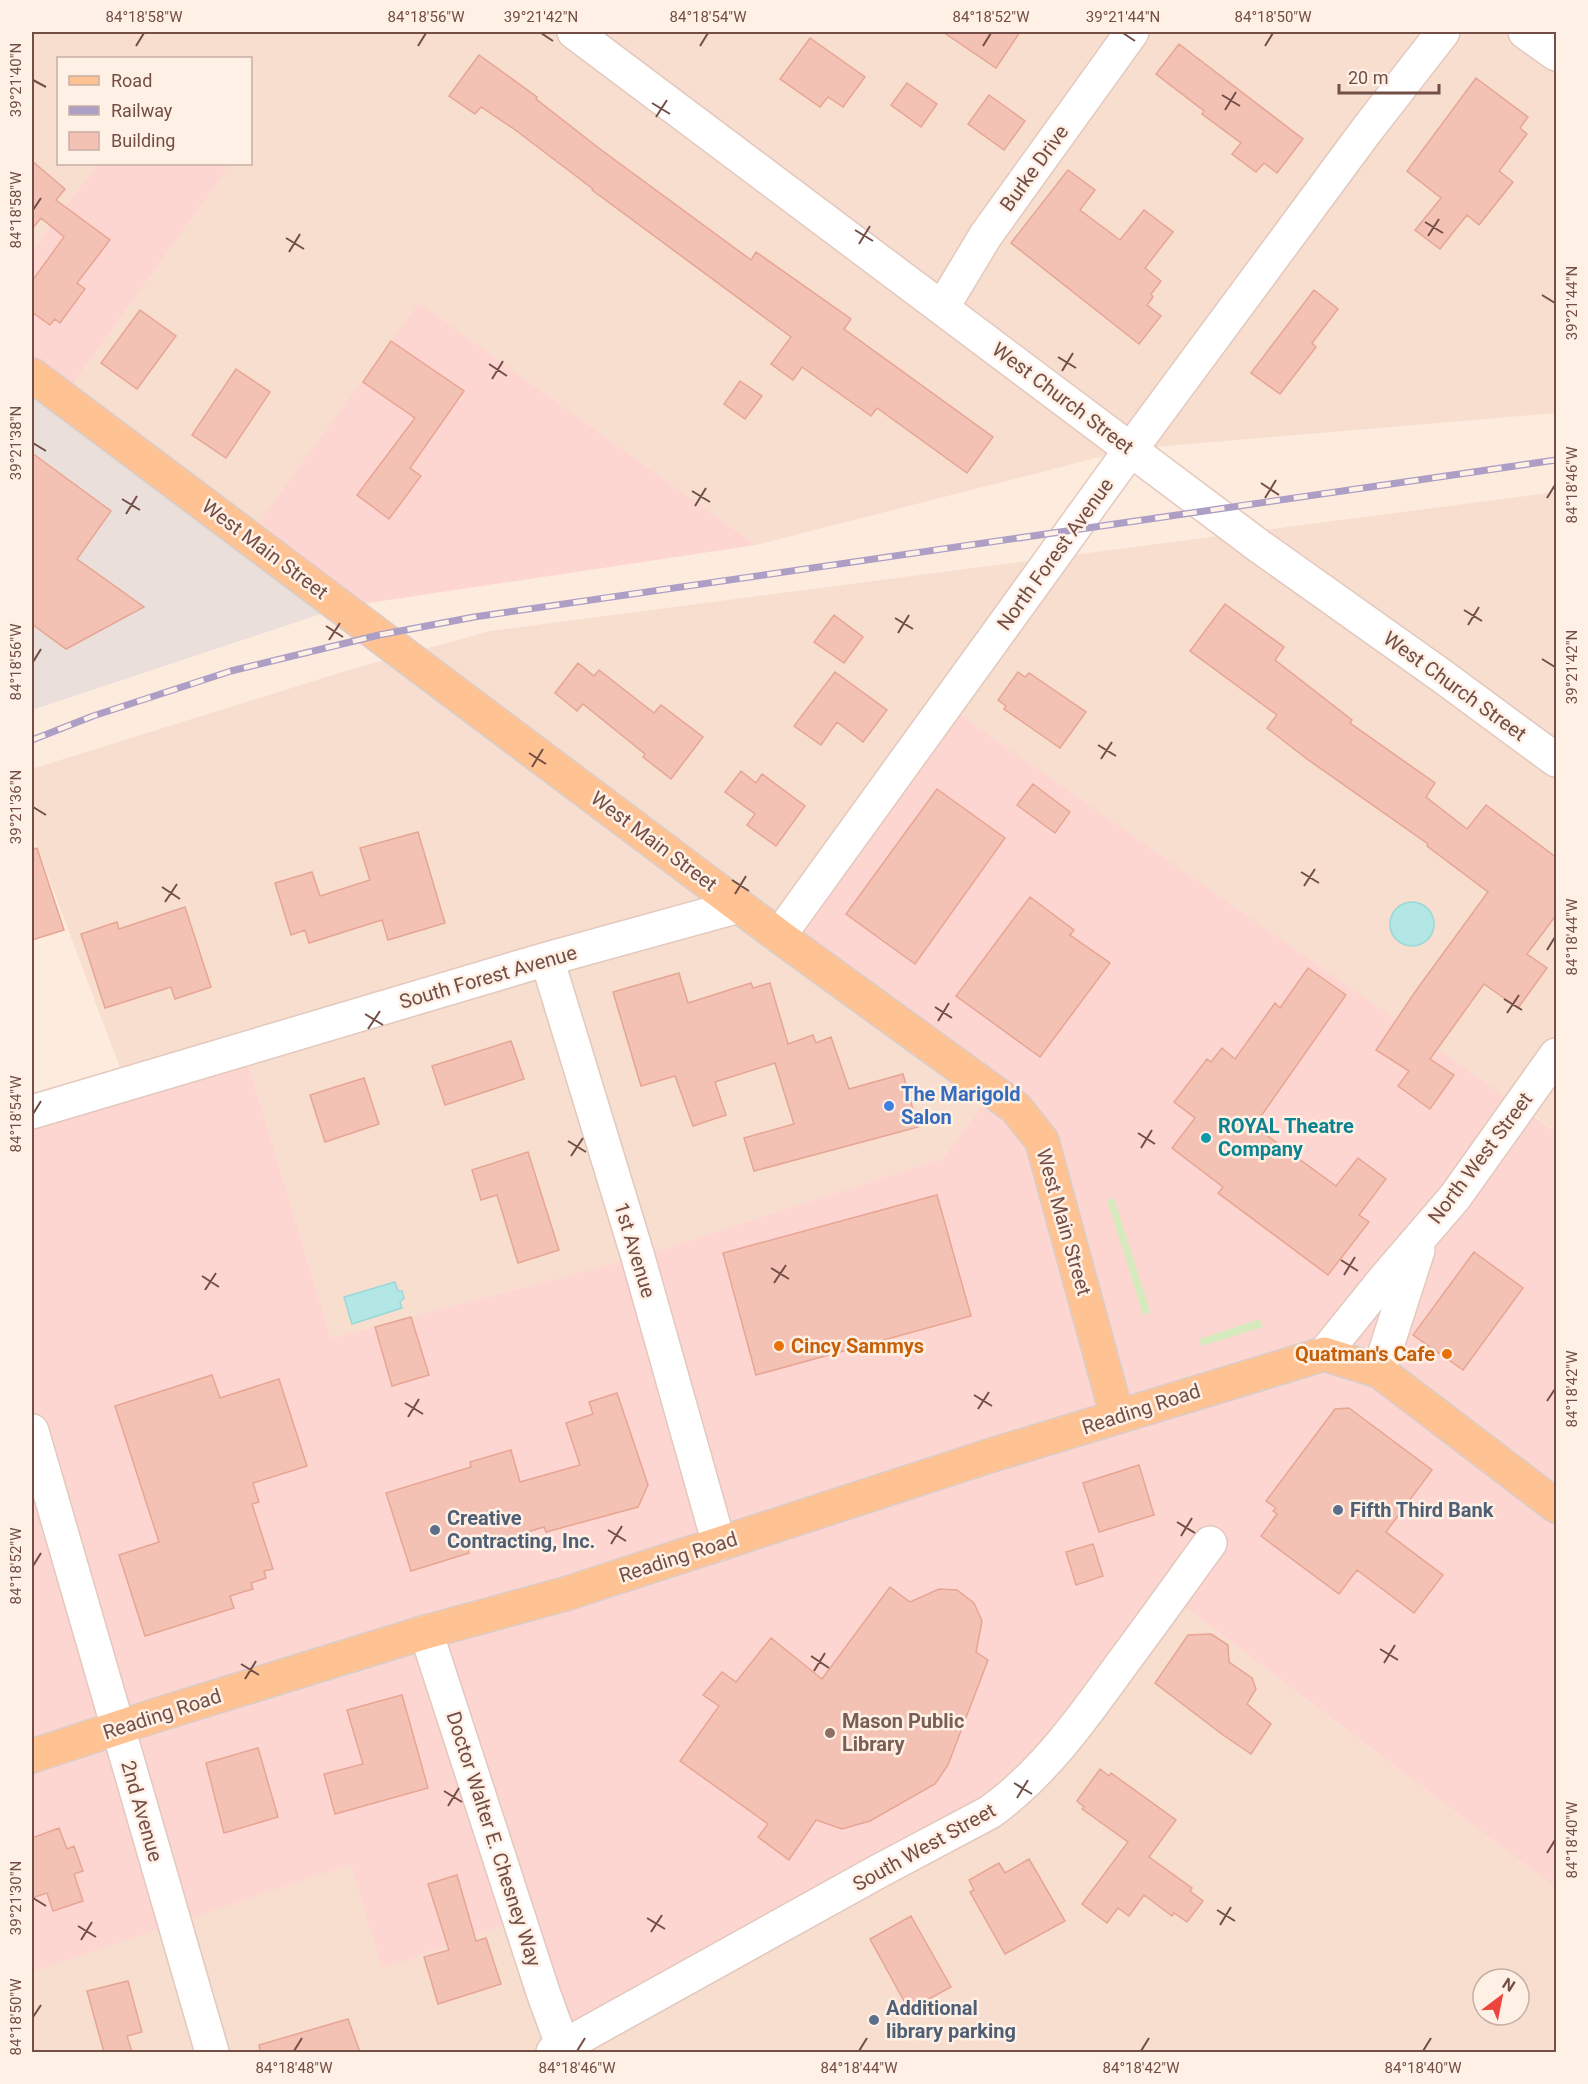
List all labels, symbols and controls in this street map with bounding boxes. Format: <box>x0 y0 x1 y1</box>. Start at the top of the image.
text: 84°18'58"W <box>106 8 182 26</box>
text: 84°18'56"W <box>388 8 464 26</box>
text: 39°21'42"N <box>504 8 578 26</box>
text: 84°18'54"W <box>670 8 746 26</box>
text: 84°18'52"W <box>953 8 1029 26</box>
text: 39°21'44"N <box>1086 8 1160 26</box>
text: 84°18'50"W <box>1235 8 1311 26</box>
text: 39°21'40"N <box>7 43 25 117</box>
legend <box>57 57 252 165</box>
scale bar <box>1339 57 1440 95</box>
text: 20 m <box>1348 67 1388 88</box>
text: Road <box>111 70 152 91</box>
text: Railway <box>111 100 173 121</box>
street label: Burke Drive <box>995 120 1073 216</box>
text: Building <box>111 130 175 151</box>
text: 84°18'58"W <box>7 172 25 248</box>
text: 39°21'44"N <box>1563 266 1581 340</box>
street label: West Church Street <box>988 337 1138 459</box>
text: 39°21'38"N <box>7 406 25 480</box>
text: 84°18'46"W <box>1563 447 1581 523</box>
street label: North Forest Avenue <box>992 473 1118 635</box>
street label: West Main Street <box>197 494 333 604</box>
text: 84°18'56"W <box>7 624 25 700</box>
street label: West Church Street <box>1379 626 1531 746</box>
text: 39°21'42"N <box>1563 630 1581 704</box>
text: 39°21'36"N <box>7 770 25 844</box>
street label: West Main Street <box>586 786 722 896</box>
text: 84°18'44"W <box>1563 899 1581 975</box>
street label: South Forest Avenue <box>396 940 580 1014</box>
text: 84°18'54"W <box>7 1076 25 1152</box>
place label: The Marigold Salon <box>901 1082 1020 1129</box>
street label: North West Street <box>1423 1088 1537 1228</box>
marker: The Marigold Salon <box>882 1099 896 1113</box>
place label: ROYAL Theatre Company <box>1218 1114 1354 1161</box>
marker: ROYAL Theatre Company <box>1199 1131 1213 1145</box>
street label: West Main Street <box>1032 1146 1096 1298</box>
street label: 1st Avenue <box>609 1199 661 1301</box>
place label: Cincy Sammys <box>791 1334 924 1358</box>
marker: Cincy Sammys <box>772 1339 786 1353</box>
place label: Quatman's Cafe <box>1295 1342 1435 1366</box>
marker: Quatman's Cafe <box>1440 1347 1454 1361</box>
text: 84°18'42"W <box>1563 1351 1581 1427</box>
street label: Reading Road <box>1079 1379 1203 1439</box>
place label: Fifth Third Bank <box>1350 1498 1494 1522</box>
marker: Fifth Third Bank <box>1331 1503 1345 1517</box>
place label: Creative Contracting, Inc. <box>447 1506 595 1553</box>
marker: Creative Contracting, Inc. <box>428 1523 442 1537</box>
street label: Reading Road <box>616 1527 740 1587</box>
text: 84°18'52"W <box>7 1528 25 1604</box>
street label: Reading Road <box>100 1684 224 1744</box>
street label: Doctor Walter E. Chesney Way <box>441 1708 547 1970</box>
place label: Mason Public Library <box>842 1709 964 1756</box>
marker: Mason Public Library <box>823 1726 837 1740</box>
street label: 2nd Avenue <box>116 1758 168 1864</box>
street label: South West Street <box>848 1798 1000 1896</box>
text: 84°18'40"W <box>1563 1802 1581 1878</box>
text: 39°21'30"N <box>7 1861 25 1935</box>
north arrow <box>1471 1967 1531 2027</box>
text: N <box>1499 1974 1519 1996</box>
text: 84°18'50"W <box>7 1979 25 2055</box>
place label: Additional library parking <box>886 1996 1016 2043</box>
marker: Additional library parking <box>867 2013 881 2027</box>
text: 84°18'48"W <box>256 2059 332 2077</box>
text: 84°18'46"W <box>539 2059 615 2077</box>
text: 84°18'44"W <box>821 2059 897 2077</box>
text: 84°18'42"W <box>1103 2059 1179 2077</box>
text: 84°18'40"W <box>1385 2059 1461 2077</box>

